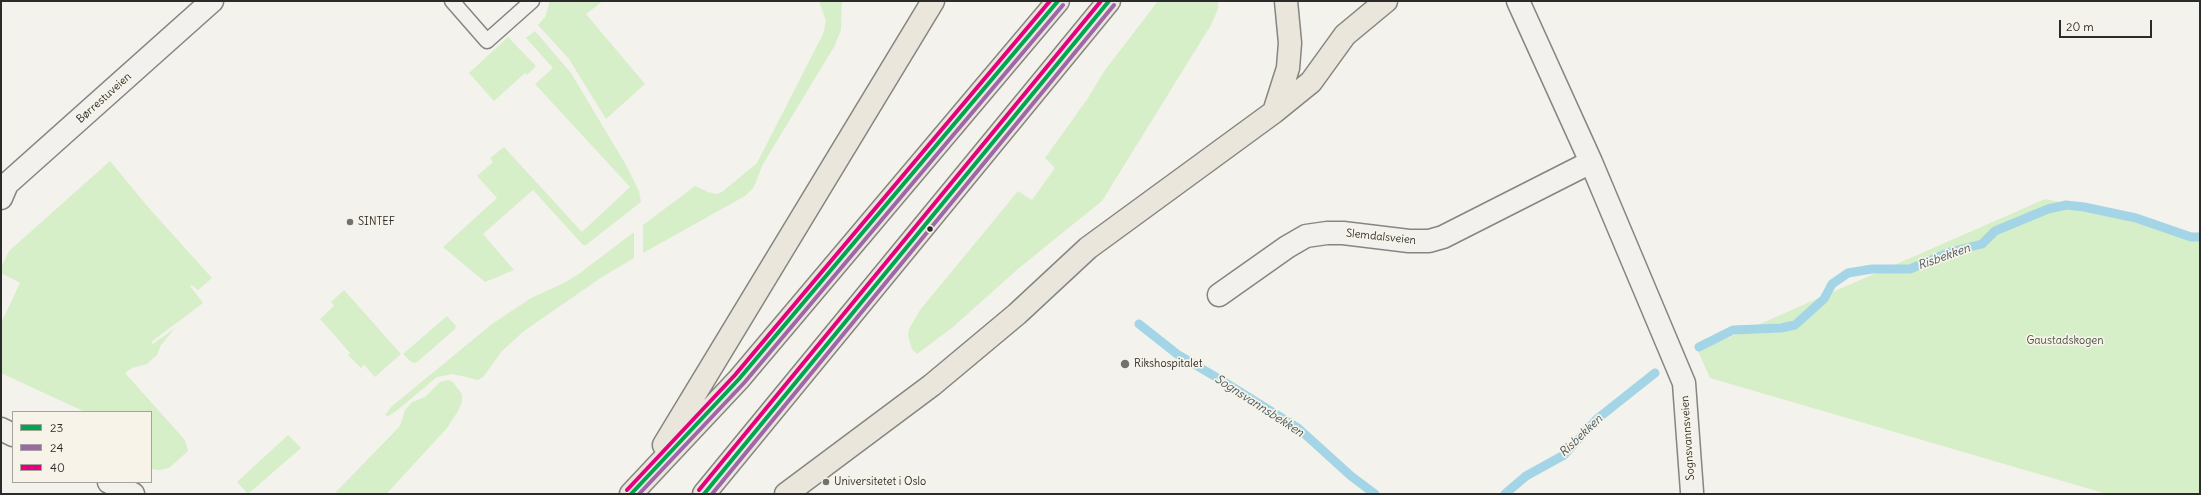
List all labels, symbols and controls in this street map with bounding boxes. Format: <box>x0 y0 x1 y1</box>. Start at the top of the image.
scale bar <box>2061 12 2154 38</box>
text: 20 m <box>2066 19 2094 34</box>
street label: Børrestuveien <box>74 70 134 126</box>
place label: SINTEF <box>358 215 395 229</box>
marker: SINTEF <box>345 217 355 227</box>
unlabelled marker <box>925 224 935 234</box>
street label: Slemdalsveien <box>1345 227 1417 247</box>
water label: Risbekken <box>1916 241 1972 273</box>
park label: Gaustadskogen <box>2026 334 2104 348</box>
place label: Rikshospitalet <box>1134 357 1202 371</box>
marker: Rikshospitalet <box>1119 358 1131 370</box>
water label: Sognsvannsbekken <box>1212 372 1306 440</box>
street label: Sognsvannsveien <box>1678 395 1698 481</box>
legend <box>12 411 152 483</box>
water label: Risbekken <box>1556 412 1606 460</box>
text: 23 <box>50 420 63 435</box>
text: 24 <box>50 440 63 455</box>
text: 40 <box>50 460 65 475</box>
place label: Universitetet i Oslo <box>834 475 926 489</box>
marker: Universitetet i Oslo <box>821 477 831 487</box>

